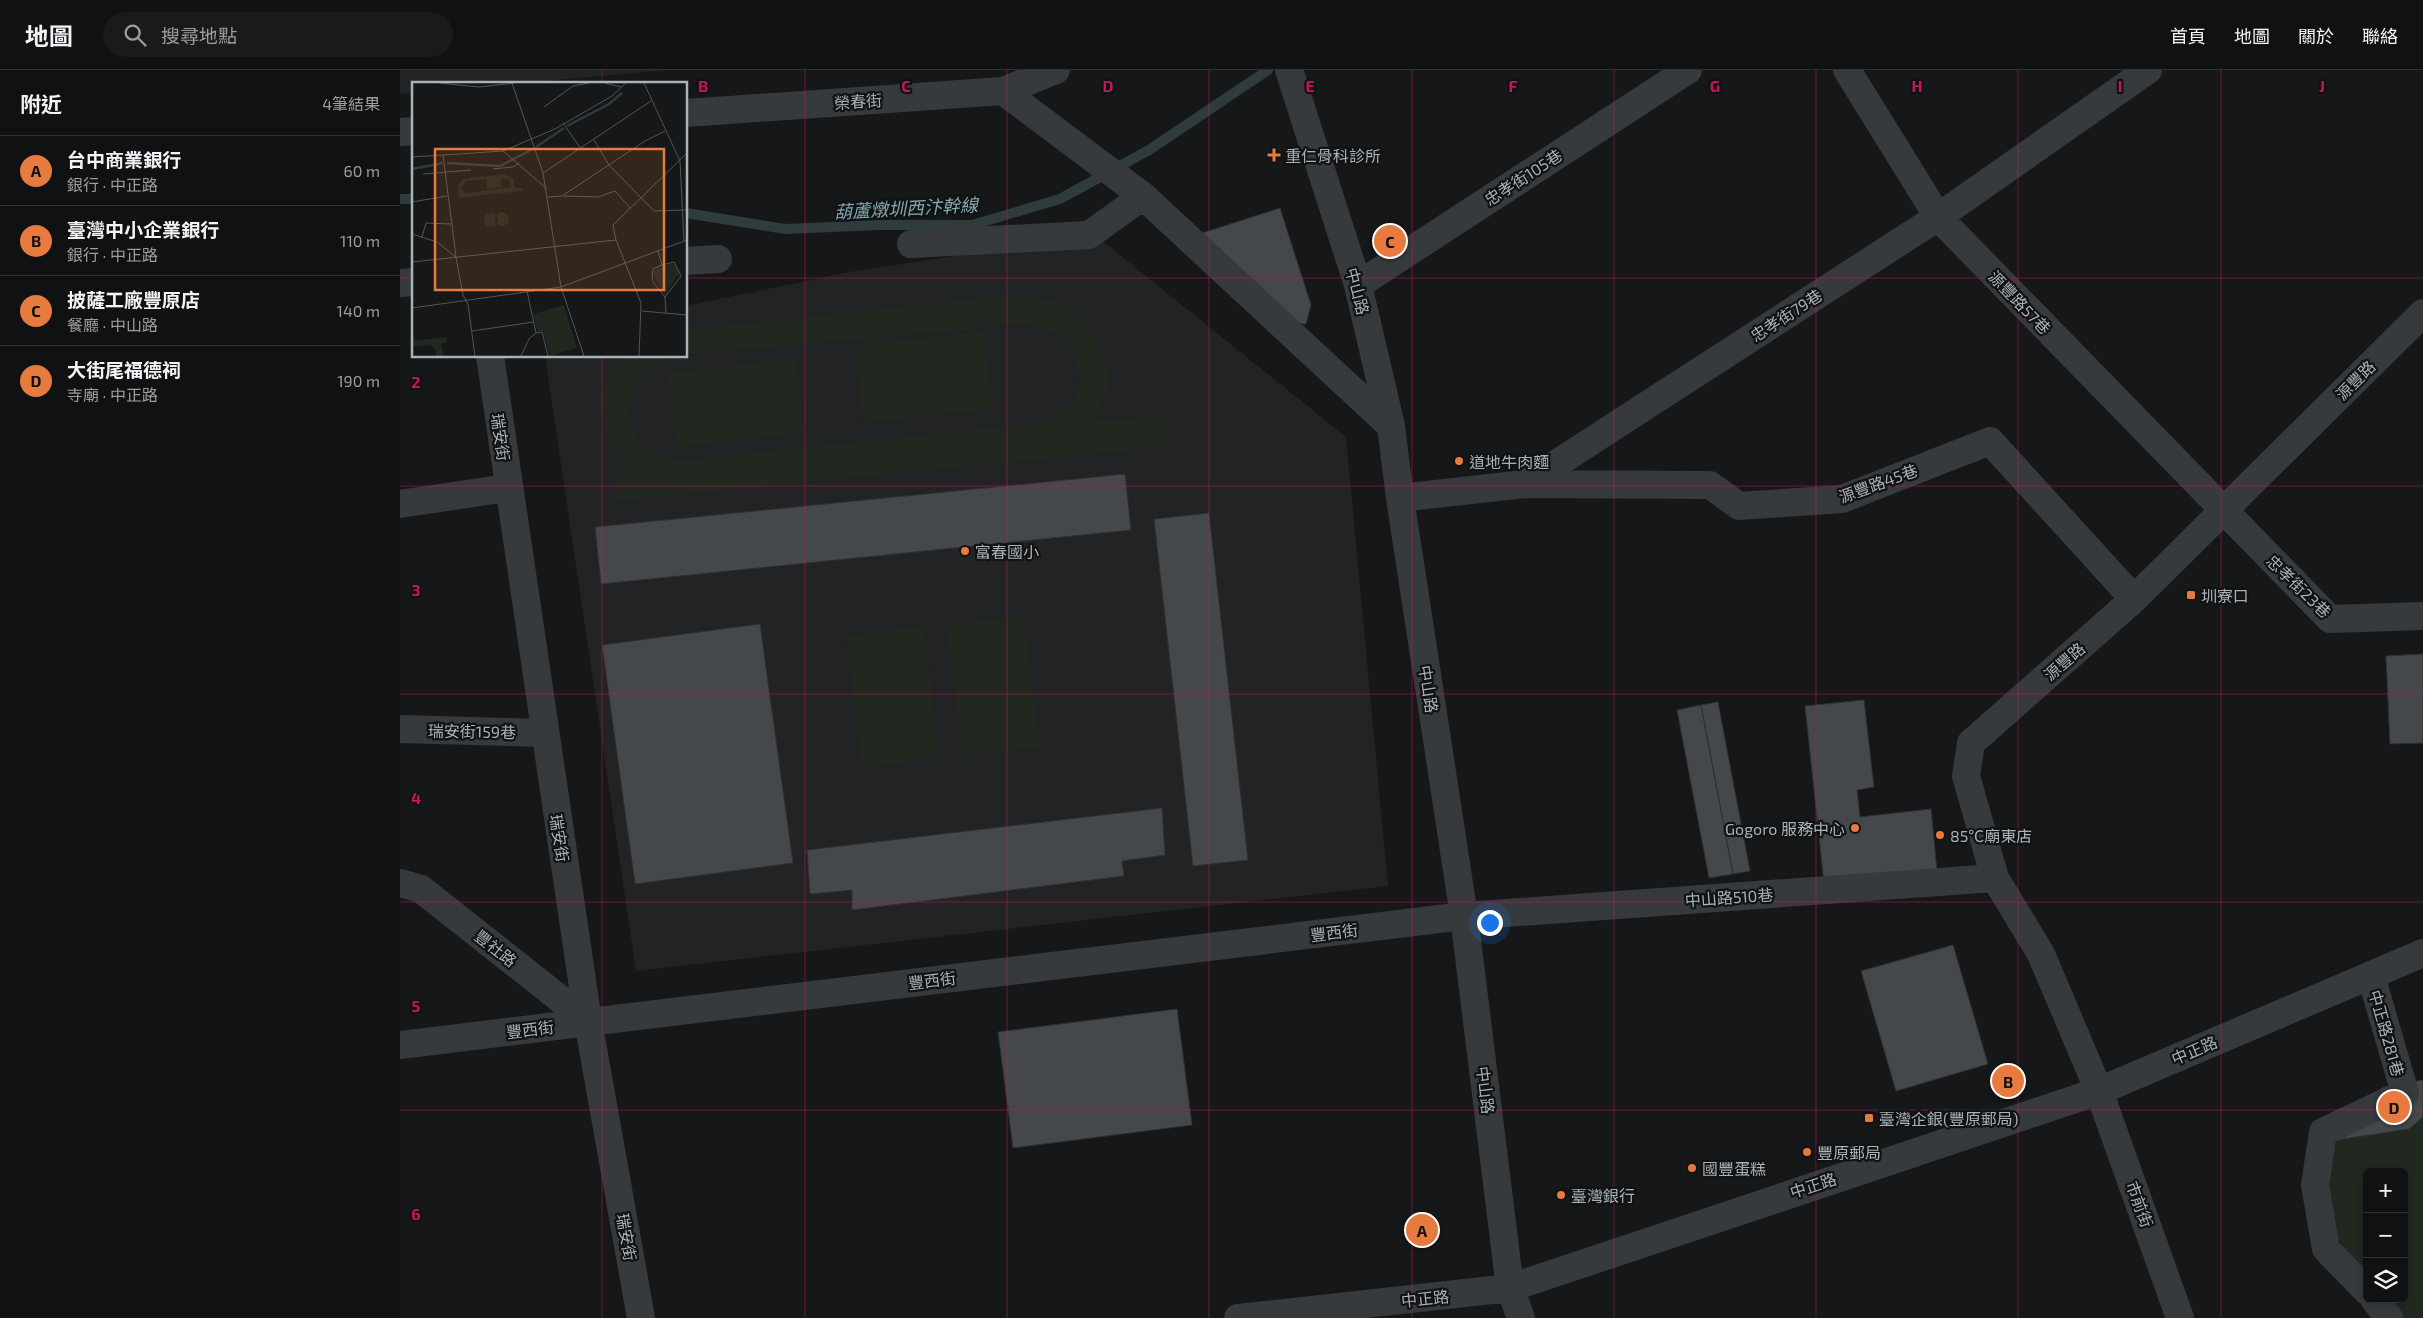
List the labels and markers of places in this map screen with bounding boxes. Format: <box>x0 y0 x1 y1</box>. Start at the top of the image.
place label: 重仁骨科診所 <box>1285 146 1381 165</box>
marker: 重仁骨科診所 <box>1267 148 1281 162</box>
pin: C <box>1374 222 1406 260</box>
place label: 道地牛肉麵 <box>1469 452 1549 471</box>
marker: 道地牛肉麵 <box>1453 455 1465 467</box>
place label: 富春國小 <box>975 542 1039 561</box>
marker: 富春國小 <box>959 545 971 557</box>
place label: 圳寮口 <box>2201 586 2249 605</box>
marker: 圳寮口 <box>2185 589 2197 601</box>
place label: Gogoro 服務中心 <box>1725 819 1845 838</box>
marker: Gogoro 服務中心 <box>1849 822 1861 834</box>
place label: 85℃廟東店 <box>1950 826 2032 845</box>
marker: 85℃廟東店 <box>1934 829 1946 841</box>
pin: B <box>1992 1062 2024 1100</box>
pin: D <box>2378 1088 2410 1126</box>
place label: 臺灣企銀(豐原郵局) <box>1879 1109 2019 1128</box>
marker: 臺灣企銀(豐原郵局) <box>1863 1112 1875 1124</box>
place label: 豐原郵局 <box>1817 1143 1881 1162</box>
marker: 豐原郵局 <box>1801 1146 1813 1158</box>
place label: 國豐蛋糕 <box>1702 1159 1766 1178</box>
marker: 國豐蛋糕 <box>1686 1162 1698 1174</box>
place label: 臺灣銀行 <box>1571 1186 1635 1205</box>
marker: 臺灣銀行 <box>1555 1189 1567 1201</box>
pin: A <box>1406 1211 1438 1249</box>

